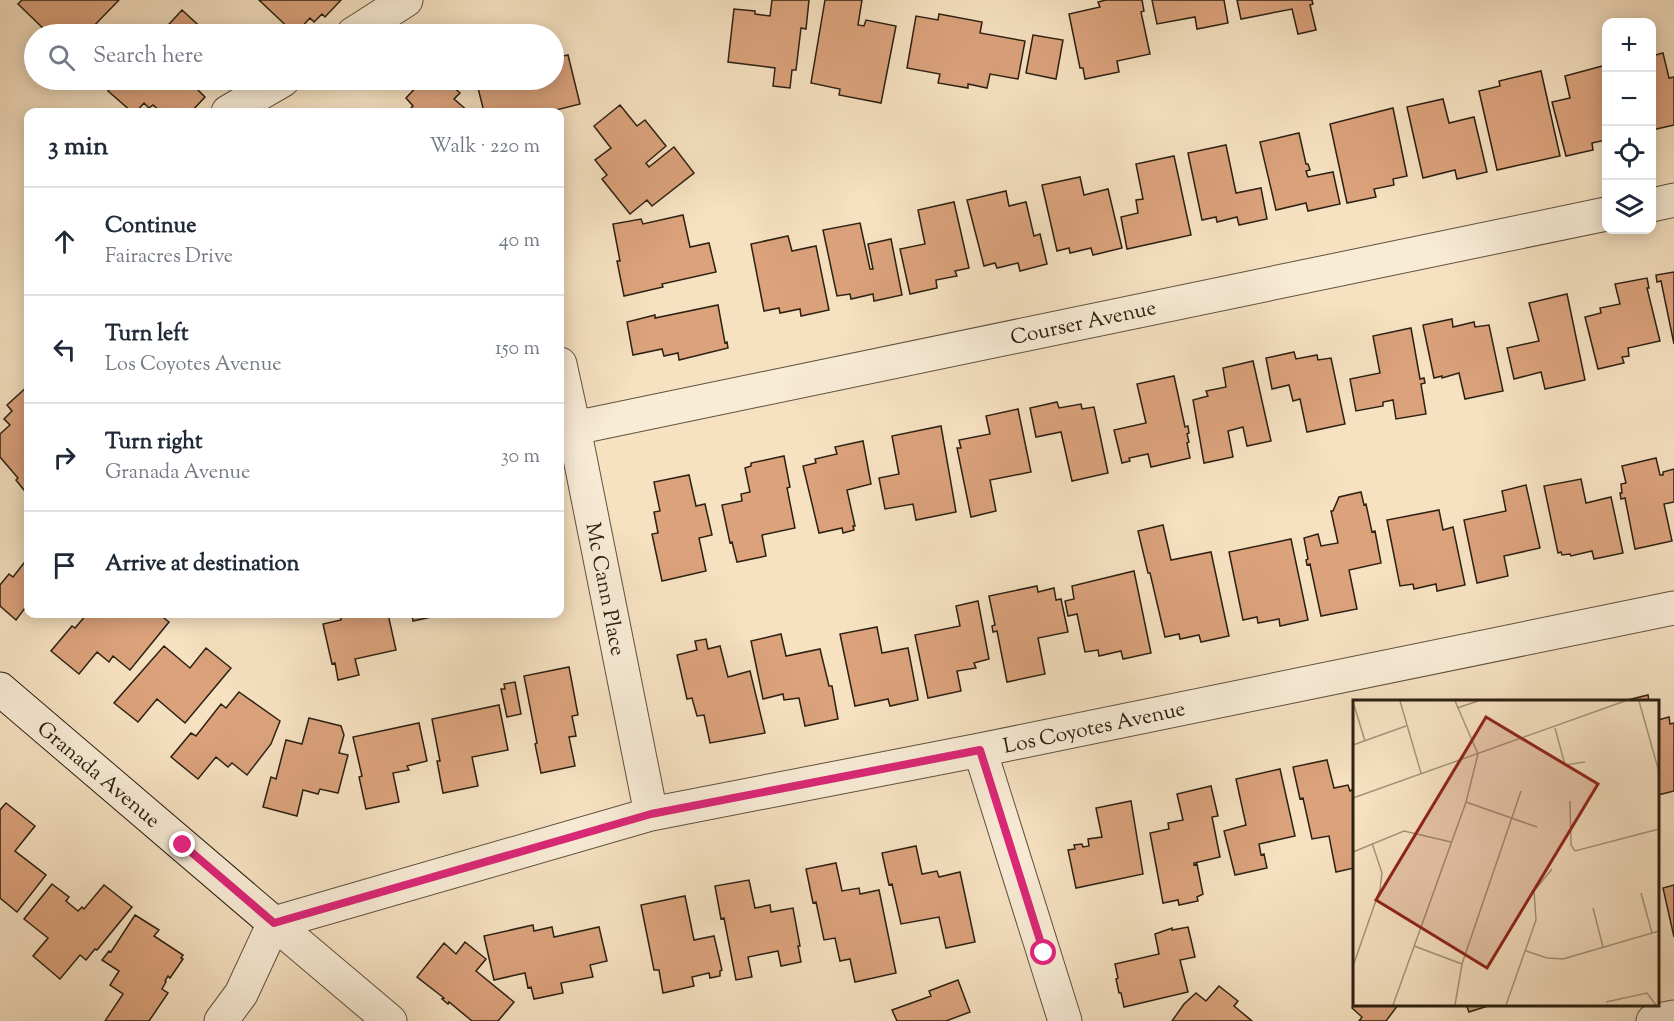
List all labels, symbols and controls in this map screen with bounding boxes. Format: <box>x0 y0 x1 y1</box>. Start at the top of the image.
map controls <box>1602 18 1656 234</box>
button: + <box>1602 18 1656 72</box>
search box <box>24 24 564 90</box>
icon: search <box>45 41 78 74</box>
text: Search here <box>93 41 203 73</box>
button: − <box>1602 72 1656 126</box>
button: locate <box>1602 126 1656 180</box>
text: 3 min <box>48 129 108 166</box>
text: Walk · 220 m <box>429 133 540 162</box>
button: layers <box>1602 180 1656 234</box>
text: Continue <box>105 211 196 243</box>
icon: ahead <box>48 225 81 258</box>
text: 40 m <box>499 227 540 256</box>
text: Fairacres Drive <box>105 243 233 272</box>
street label: Courser Avenue <box>1008 294 1159 354</box>
text: Turn left <box>105 319 188 351</box>
icon: left <box>48 333 81 366</box>
text: 150 m <box>495 335 540 364</box>
text: Los Coyotes Avenue <box>105 351 282 380</box>
text: Turn right <box>105 427 202 459</box>
icon: right <box>48 441 81 474</box>
text: 30 m <box>501 443 540 472</box>
text: Granada Avenue <box>105 459 250 488</box>
street label: Mc Cann Place <box>576 520 632 658</box>
icon: arrive <box>48 549 81 582</box>
text: Arrive at destination <box>105 549 300 581</box>
street label: Los Coyotes Avenue <box>1001 695 1188 763</box>
inset map <box>1353 700 1659 1006</box>
street label: Granada Avenue <box>30 715 166 836</box>
route end <box>169 831 195 857</box>
route start <box>1030 939 1056 965</box>

